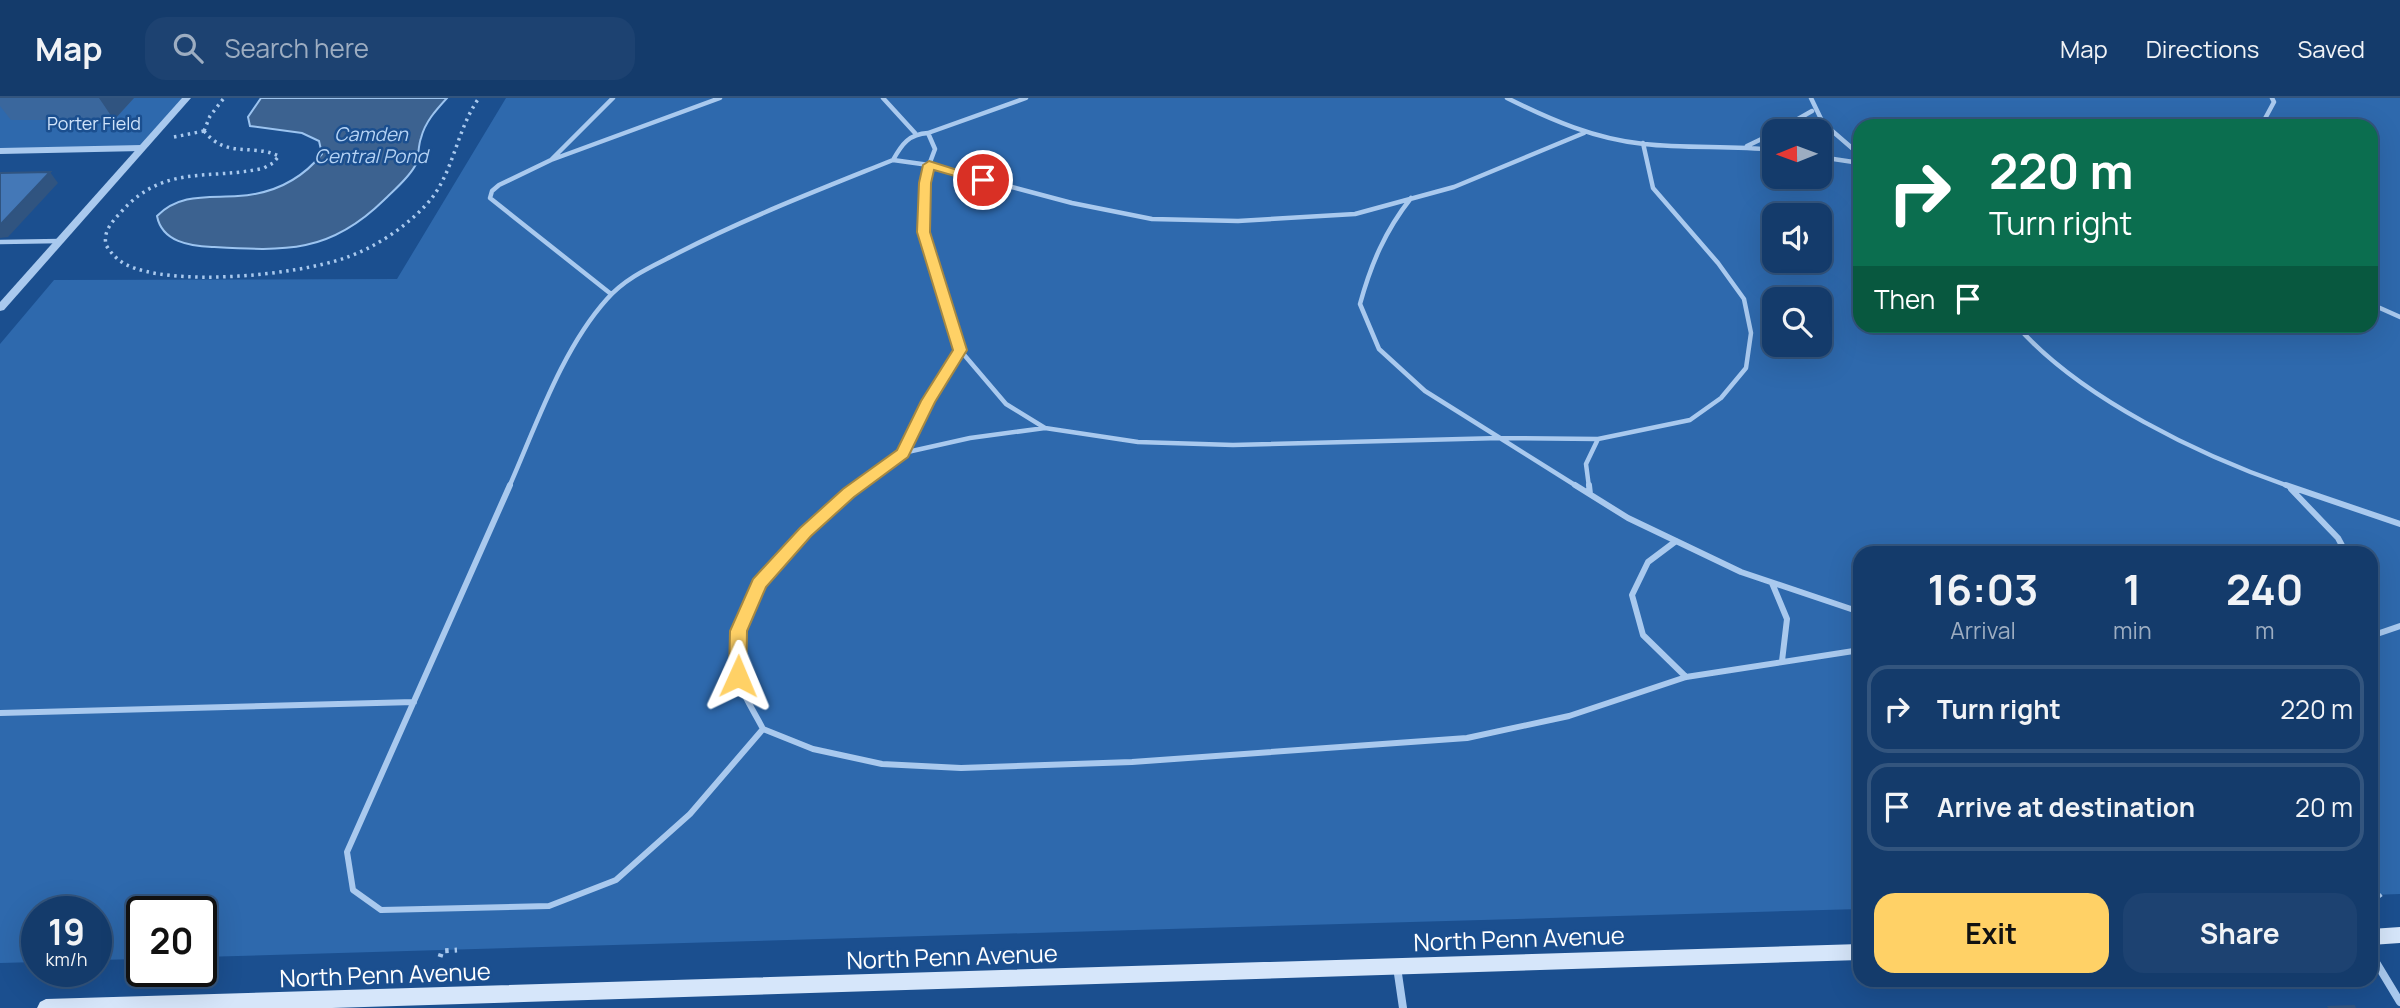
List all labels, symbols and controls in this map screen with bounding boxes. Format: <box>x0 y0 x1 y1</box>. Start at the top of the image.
search box <box>145 17 635 80</box>
text: Map <box>35 26 103 71</box>
icon: search <box>169 29 207 67</box>
text: Search here <box>225 30 369 66</box>
text: Map <box>2060 32 2108 65</box>
text: Directions <box>2146 32 2259 65</box>
text: Saved <box>2297 32 2365 65</box>
park label: Porter Field <box>47 111 141 135</box>
north arrow <box>1762 119 1832 189</box>
map controls <box>1762 119 1832 357</box>
water label: Camden Central Pond <box>314 121 431 169</box>
text: 220 m <box>1989 137 2133 204</box>
icon: right <box>1874 147 1965 238</box>
pin <box>953 150 1013 210</box>
icon: arrive <box>964 161 1002 199</box>
text: Turn right <box>1989 201 2132 245</box>
button: sound <box>1762 203 1832 273</box>
icon: arrive <box>1949 280 1987 318</box>
text: Then <box>1874 281 1935 317</box>
button: search <box>1762 287 1832 357</box>
text: 16:03 <box>1928 560 2038 618</box>
text: 1 <box>2123 560 2141 618</box>
text: 240 <box>2226 560 2303 618</box>
text: Arrival <box>1950 614 2016 646</box>
text: min <box>2113 614 2152 646</box>
text: m <box>2255 614 2275 646</box>
position arrow <box>701 639 775 713</box>
icon: right <box>1878 690 1916 728</box>
text: Turn right <box>1937 691 2061 727</box>
text: 220 m <box>2280 691 2353 727</box>
icon: arrive <box>1878 788 1916 826</box>
text: Arrive at destination <box>1937 789 2195 825</box>
text: 20 m <box>2295 789 2353 825</box>
button: Exit <box>1874 893 2109 973</box>
button: Share <box>2123 893 2357 973</box>
speed limit sign: 20 <box>126 896 217 987</box>
text: 19 <box>48 908 85 956</box>
street label: North Penn Avenue <box>1413 918 1625 958</box>
street label: North Penn Avenue <box>846 936 1058 976</box>
text: km/h <box>46 947 87 971</box>
street label: North Penn Avenue <box>279 954 491 994</box>

